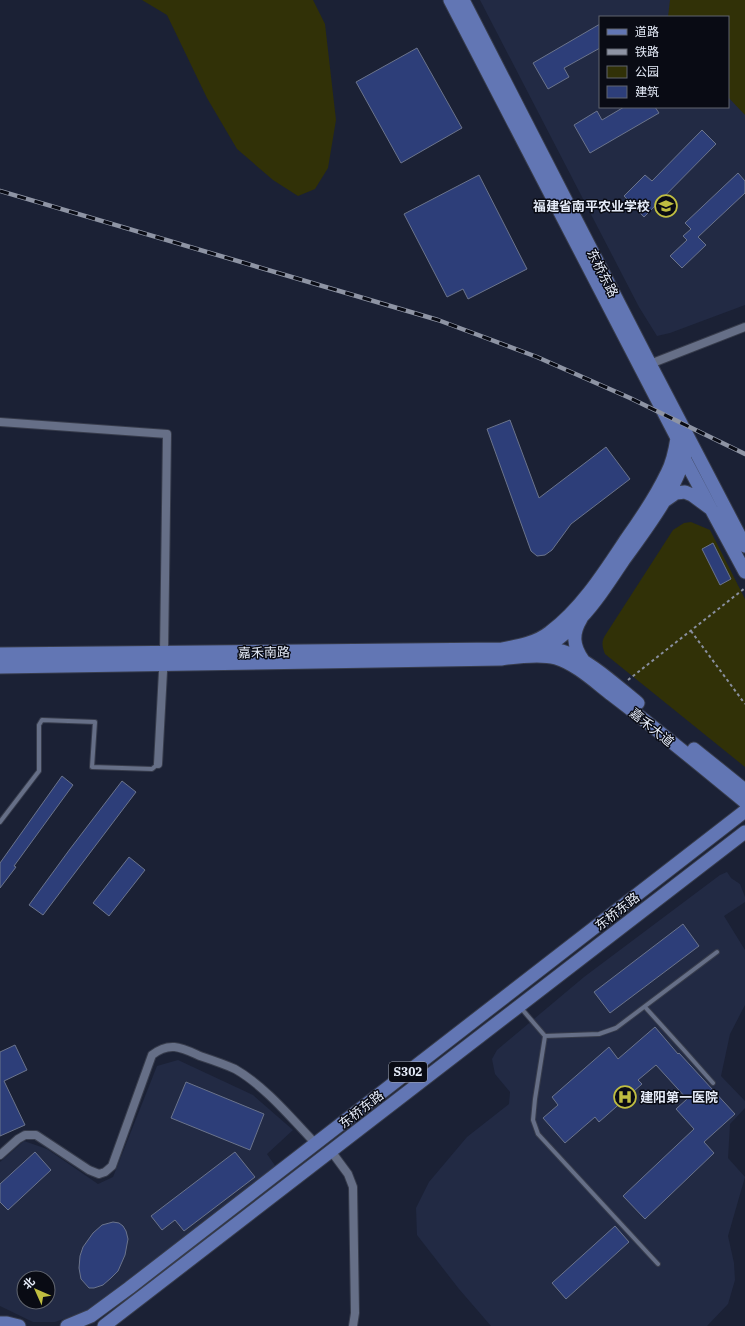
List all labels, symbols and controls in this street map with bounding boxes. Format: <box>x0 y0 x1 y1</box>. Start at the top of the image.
legend <box>599 16 729 108</box>
text: 道路 <box>635 24 659 39</box>
text: 铁路 <box>635 44 659 59</box>
text: 公园 <box>635 64 659 79</box>
text: 建筑 <box>635 84 659 99</box>
school or university icon: 福建省南平农业学校 <box>653 193 679 219</box>
place label: 福建省南平农业学校 <box>533 198 650 215</box>
street label: 东桥东路 <box>583 246 622 300</box>
street label: 嘉禾南路 <box>238 644 290 661</box>
street label: 嘉禾大道 <box>626 704 677 750</box>
street label: 东桥东路 <box>592 889 643 934</box>
road number: S302 <box>389 1062 427 1082</box>
hospital icon: 建阳第一医院 <box>612 1084 638 1110</box>
street label: 东桥东路 <box>336 1087 387 1132</box>
place label: 建阳第一医院 <box>640 1089 718 1106</box>
north arrow <box>16 1270 56 1310</box>
text: 北 <box>20 1274 38 1292</box>

